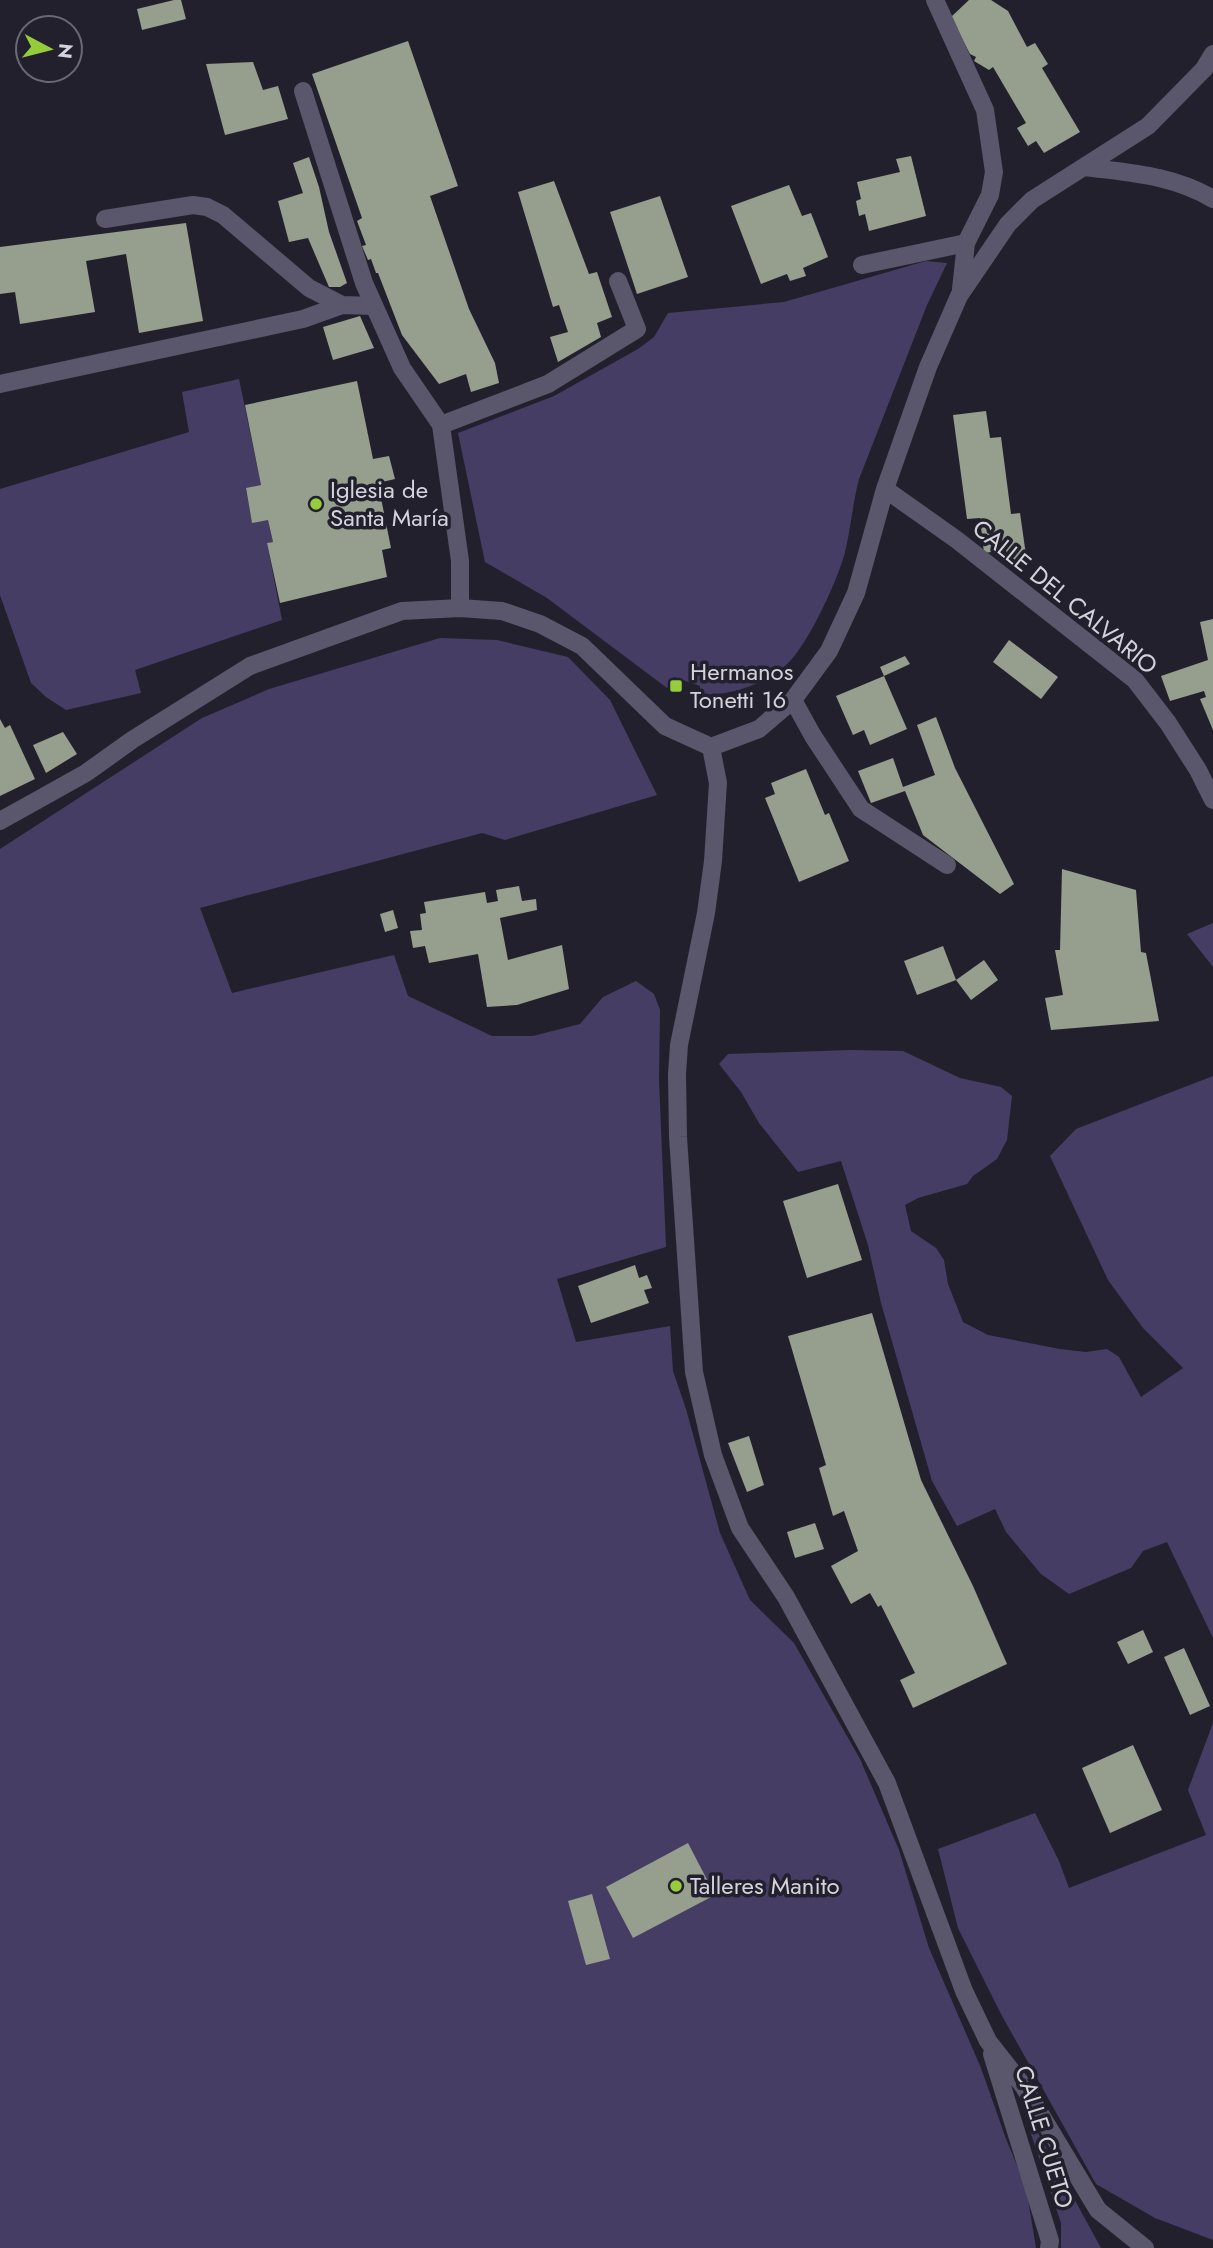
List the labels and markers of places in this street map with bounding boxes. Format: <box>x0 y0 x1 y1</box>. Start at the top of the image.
place label: Iglesia de Santa María <box>330 472 449 535</box>
marker: Iglesia de Santa María <box>308 496 324 512</box>
place label: Hermanos Tonetti 16 <box>690 654 793 717</box>
marker: Hermanos Tonetti 16 <box>668 678 684 694</box>
place label: Talleres Manito <box>690 1868 840 1903</box>
marker: Talleres Manito <box>668 1878 684 1894</box>

